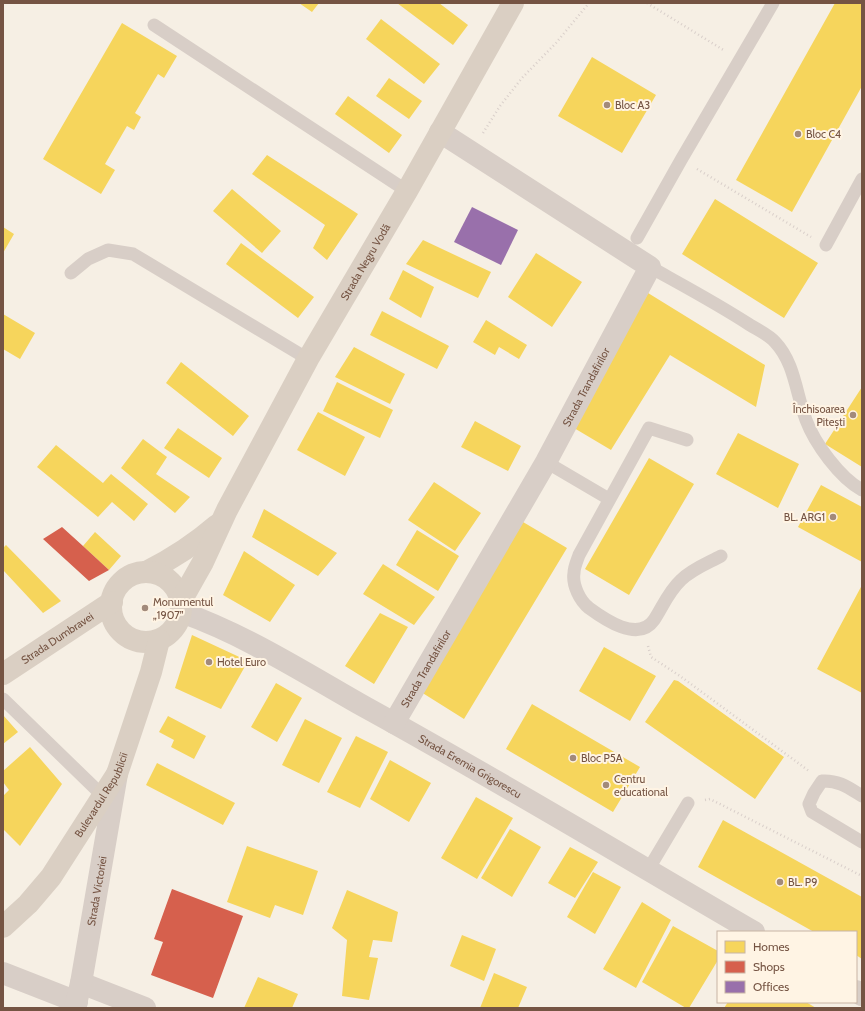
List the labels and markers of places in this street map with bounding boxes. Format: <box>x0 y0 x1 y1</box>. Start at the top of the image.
place label: Bloc A3 <box>615 98 650 112</box>
marker: Bloc A3 <box>602 100 612 110</box>
place label: Bloc C4 <box>806 127 842 141</box>
marker: Bloc C4 <box>793 129 803 139</box>
place label: Închisoarea Pitești <box>793 402 846 430</box>
marker: Închisoarea Pitești <box>848 410 858 420</box>
place label: BL. ARG1 <box>784 510 825 524</box>
marker: BL. ARG1 <box>828 512 838 522</box>
place label: Monumentul „1907” <box>153 595 214 622</box>
marker: Monumentul „1907” <box>140 603 150 613</box>
place label: Hotel Euro <box>217 655 266 669</box>
marker: Hotel Euro <box>204 657 214 667</box>
place label: Bloc P5A <box>581 751 623 765</box>
marker: Bloc P5A <box>568 753 578 763</box>
place label: Centru educational <box>614 772 668 799</box>
marker: Centru educational <box>601 780 611 790</box>
place label: BL. P9 <box>788 875 817 889</box>
marker: BL. P9 <box>775 877 785 887</box>

